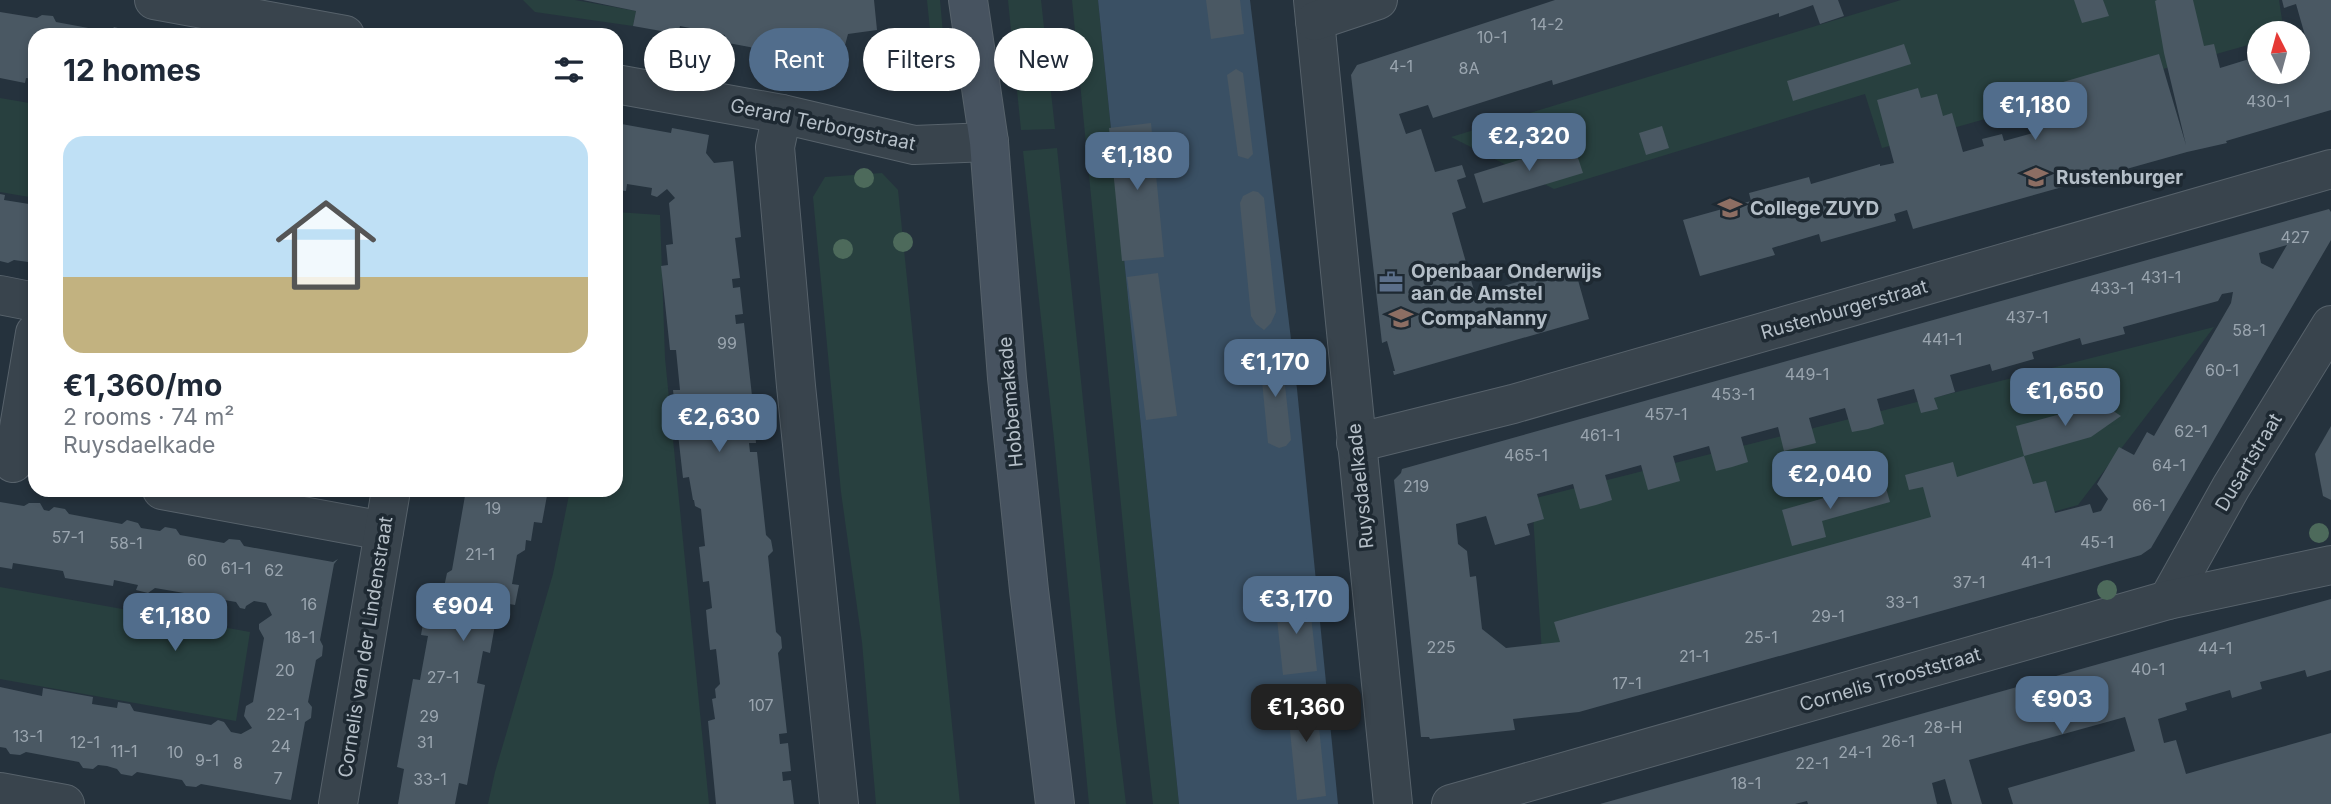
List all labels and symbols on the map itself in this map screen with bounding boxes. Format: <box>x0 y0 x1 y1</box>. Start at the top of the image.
house number: 14-2 <box>1530 14 1564 34</box>
north arrow <box>2247 21 2310 84</box>
house number: 10-1 <box>1477 27 1507 47</box>
house number: 4-1 <box>1389 56 1413 76</box>
house number: 8A <box>1459 58 1479 78</box>
pin: €1,180 <box>1978 82 2092 142</box>
house number: 430-1 <box>2246 91 2290 111</box>
street label: Gerard Terborgstraat <box>728 94 918 155</box>
pin: €2,320 <box>1472 114 1586 173</box>
pin: €1,180 <box>1080 132 1194 192</box>
school or university icon: Rustenburger <box>2022 163 2050 191</box>
place label: Rustenburger <box>2056 166 2183 189</box>
school or university icon: College ZUYD <box>1716 194 1744 222</box>
place label: College ZUYD <box>1750 197 1879 220</box>
house number: 427 <box>2280 227 2310 247</box>
place label: Openbaar Onderwijs aan de Amstel <box>1411 260 1602 305</box>
house number: 431-1 <box>2141 267 2181 287</box>
office icon: Openbaar Onderwijs aan de Amstel <box>1377 268 1405 296</box>
street label: Rustenburgerstraat <box>1758 275 1930 344</box>
house number: 433-1 <box>2090 278 2134 298</box>
school or university icon: CompaNanny <box>1387 304 1415 332</box>
place label: CompaNanny <box>1421 307 1548 330</box>
house number: 437-1 <box>2005 307 2049 327</box>
house number: 58-1 <box>2232 320 2266 340</box>
house number: 441-1 <box>1922 329 1962 349</box>
house number: 99 <box>717 333 737 353</box>
street label: Hobbemakade <box>993 336 1028 468</box>
pin: €1,170 <box>1218 340 1332 399</box>
house number: 60-1 <box>2205 360 2239 380</box>
house number: 449-1 <box>1785 364 1829 384</box>
pin: €1,650 <box>2008 368 2122 428</box>
house number: 453-1 <box>1711 384 1755 404</box>
pin: €2,630 <box>662 394 776 454</box>
house number: 457-1 <box>1645 404 1687 424</box>
street label: Dusartstraat <box>2210 409 2287 515</box>
house number: 62-1 <box>2174 421 2208 441</box>
street label: Ruysdaelkade <box>1342 422 1379 550</box>
house number: 461-1 <box>1580 425 1620 445</box>
house number: 465-1 <box>1504 445 1548 465</box>
pin: €2,040 <box>1773 452 1887 511</box>
house number: 64-1 <box>2152 455 2186 475</box>
house number: 219 <box>1403 476 1429 496</box>
house number: 66-1 <box>2132 495 2166 515</box>
house number: 19 <box>485 498 501 518</box>
street label: Cornelis van der Lindenstraat <box>333 515 398 779</box>
house number: 57-1 <box>52 527 84 547</box>
house number: 45-1 <box>2080 532 2114 552</box>
house number: 58-1 <box>109 533 143 553</box>
house number: 21-1 <box>465 544 495 564</box>
house number: 60 <box>187 550 207 570</box>
house number: 41-1 <box>2021 552 2051 572</box>
house number: 61-1 <box>221 558 251 578</box>
house number: 62 <box>264 560 284 580</box>
house number: 37-1 <box>1953 572 1985 592</box>
pin: €3,170 <box>1239 576 1353 636</box>
pin: €904 <box>422 584 504 643</box>
house number: 33-1 <box>1885 592 1919 612</box>
pin: €1,180 <box>118 594 232 653</box>
house number: 16 <box>301 594 317 614</box>
house number: 29-1 <box>1811 606 1845 626</box>
house number: 18-1 <box>285 627 315 647</box>
house number: 25-1 <box>1744 627 1778 647</box>
house number: 225 <box>1426 637 1456 657</box>
house number: 44-1 <box>2198 638 2232 658</box>
street label: Cornelis Trooststraat <box>1797 643 1983 716</box>
house number: 21-1 <box>1679 646 1709 666</box>
house number: 40-1 <box>2131 659 2165 679</box>
house number: 20 <box>275 660 295 680</box>
house number: 27-1 <box>427 667 459 687</box>
house number: 17-1 <box>1612 673 1642 693</box>
pin: €903 <box>2021 676 2103 736</box>
pin: €1,360 <box>1249 684 1363 744</box>
house number: 107 <box>748 695 774 715</box>
house number: 22-1 <box>266 704 300 724</box>
house number: 29 <box>419 706 439 726</box>
house number: 28-H <box>1924 717 1962 737</box>
house number: 13-1 <box>13 726 43 746</box>
house number: 26-1 <box>1881 731 1915 751</box>
house number: 12-1 <box>70 732 100 752</box>
house number: 31 <box>417 732 433 752</box>
house number: 24 <box>271 736 291 756</box>
house number: 11-1 <box>111 741 137 761</box>
house number: 10 <box>167 742 183 762</box>
house number: 24-1 <box>1838 742 1872 762</box>
house number: 9-1 <box>195 750 219 770</box>
house number: 8 <box>233 753 243 773</box>
house number: 22-1 <box>1795 753 1829 773</box>
house number: 7 <box>273 768 283 788</box>
house number: 33-1 <box>413 769 447 789</box>
house number: 18-1 <box>1731 773 1761 793</box>

